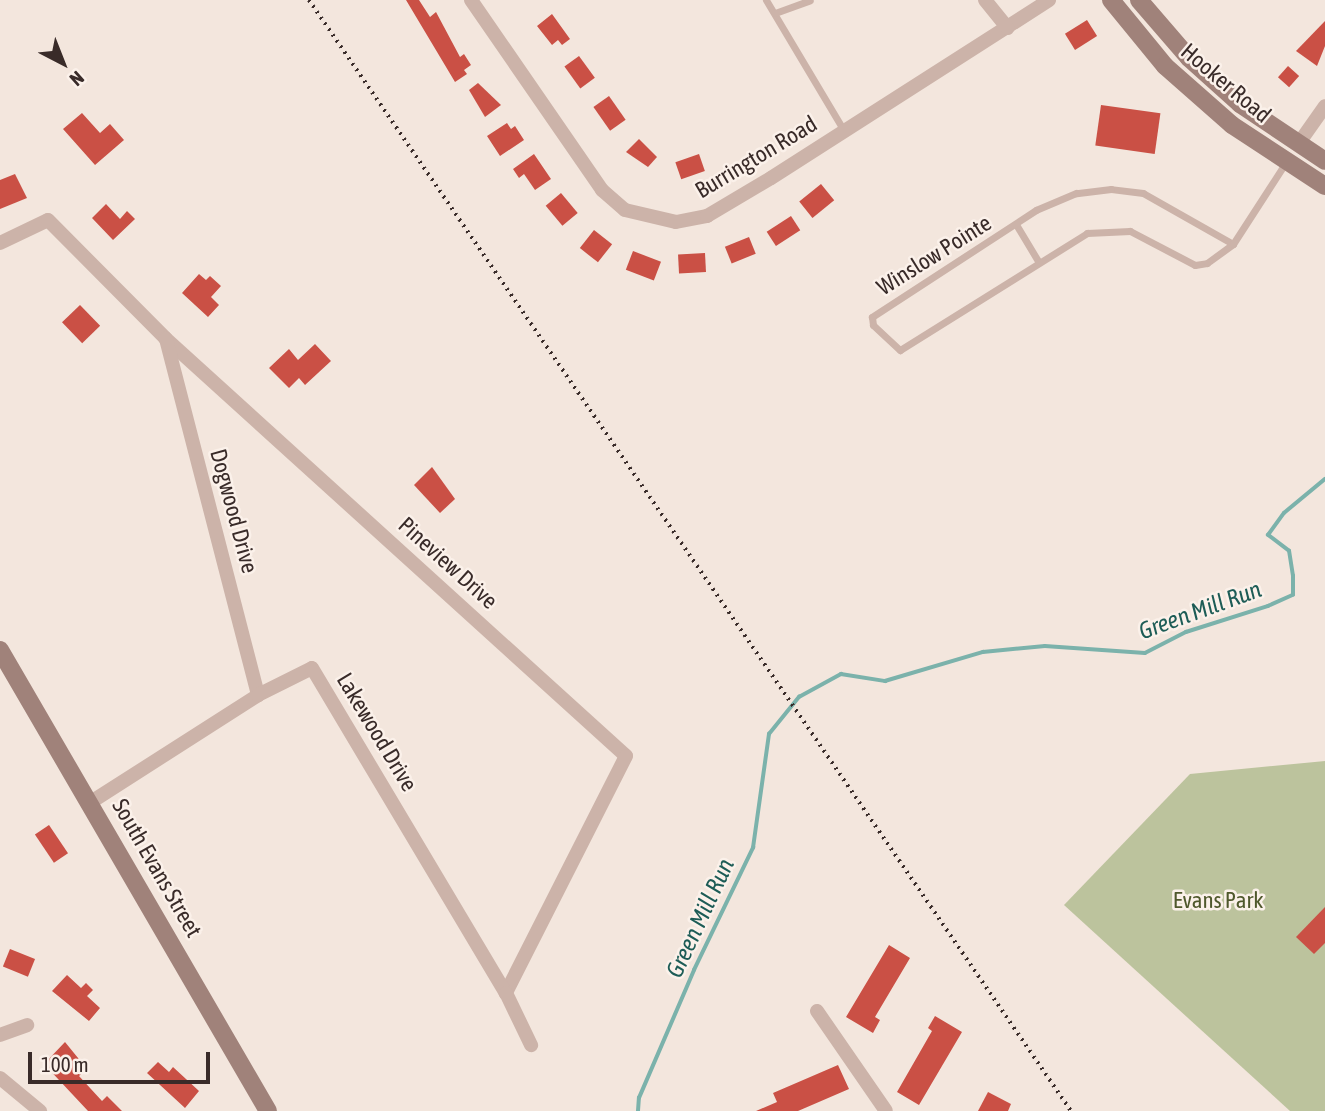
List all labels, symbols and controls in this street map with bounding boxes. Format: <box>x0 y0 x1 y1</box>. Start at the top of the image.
north arrow <box>28 28 98 98</box>
street label: Hooker Road <box>1175 37 1277 129</box>
text: N <box>66 67 89 91</box>
street label: Burrington Road <box>690 110 822 204</box>
street label: Winslow Pointe <box>872 209 996 301</box>
street label: Dogwood Drive <box>204 446 264 576</box>
street label: Pineview Drive <box>393 511 503 615</box>
water label: Green Mill Run <box>1135 575 1265 645</box>
street label: Lakewood Drive <box>331 668 423 796</box>
street label: South Evans Street <box>106 794 208 942</box>
water label: Green Mill Run <box>660 854 740 982</box>
park label: Evans Park <box>1173 886 1263 914</box>
scale bar <box>32 1038 214 1082</box>
text: 100 m <box>41 1052 89 1076</box>

